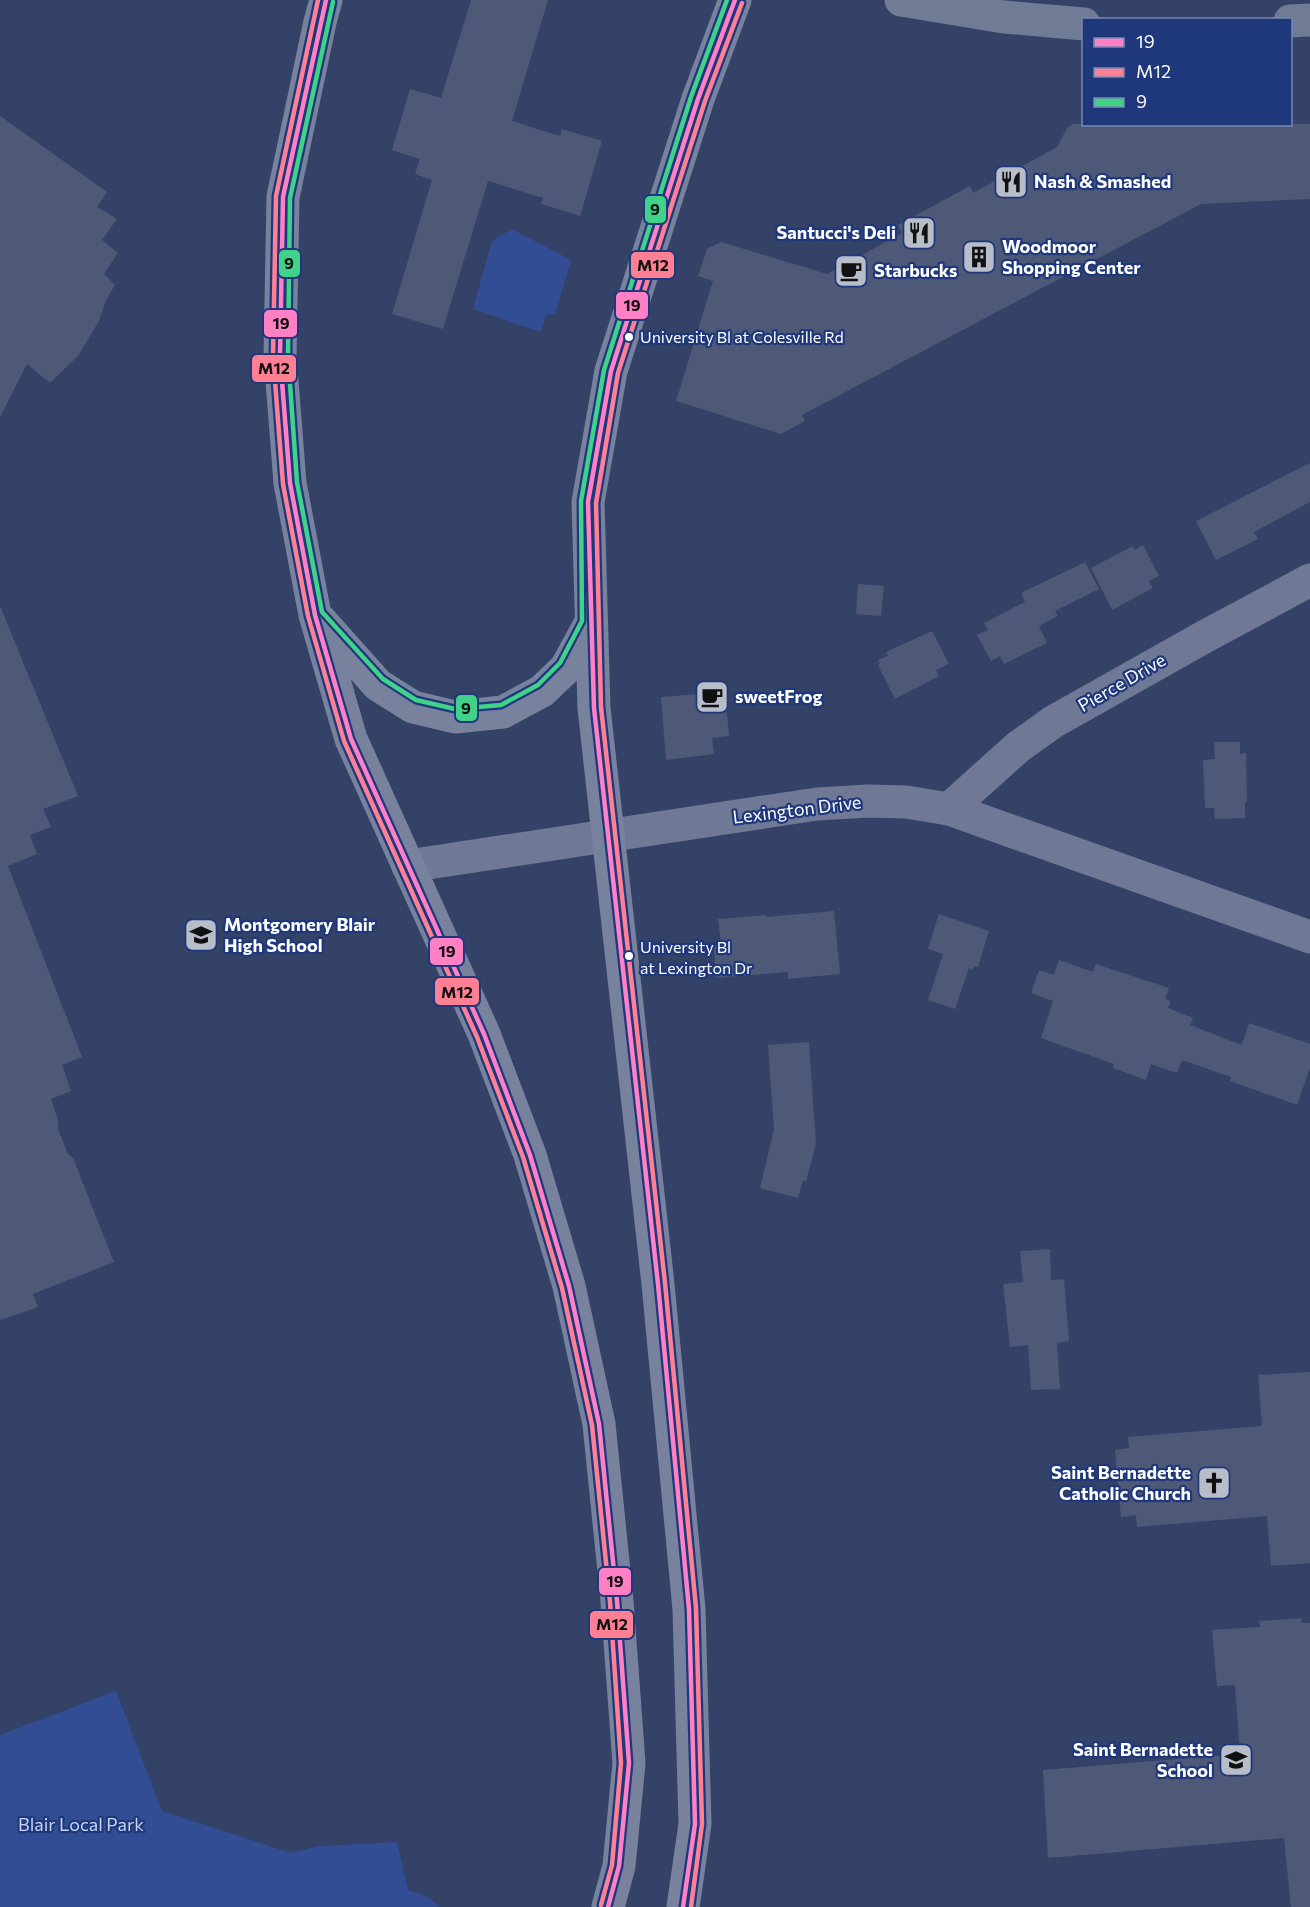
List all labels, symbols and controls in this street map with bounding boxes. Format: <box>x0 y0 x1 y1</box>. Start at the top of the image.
legend <box>1082 18 1292 126</box>
text: 19 <box>1136 30 1155 52</box>
text: M12 <box>1136 60 1171 82</box>
text: 9 <box>1136 90 1147 112</box>
restaurant icon: Nash & Smashed <box>993 164 1029 200</box>
place label: Nash & Smashed <box>1034 170 1171 192</box>
line badge: 9 <box>644 195 667 224</box>
text: 9 <box>650 199 660 218</box>
restaurant icon: Santucci's Deli <box>901 215 937 251</box>
place label: Santucci's Deli <box>776 221 896 243</box>
place label: Woodmoor Shopping Center <box>1002 235 1141 278</box>
building icon: Woodmoor Shopping Center <box>961 239 997 275</box>
line badge: 9 <box>278 249 301 278</box>
line badge: M12 <box>630 251 675 279</box>
text: 9 <box>284 253 294 272</box>
cafe icon: Starbucks <box>833 253 869 289</box>
text: M12 <box>637 255 669 274</box>
place label: Starbucks <box>874 259 958 281</box>
line badge: 19 <box>615 291 649 320</box>
text: 19 <box>623 295 641 314</box>
line badge: 19 <box>263 309 298 338</box>
text: 19 <box>272 313 290 332</box>
place label: University Bl at Colesville Rd <box>640 327 844 346</box>
marker: University Bl at Colesville Rd <box>623 331 635 343</box>
line badge: M12 <box>251 354 297 383</box>
text: M12 <box>258 358 290 377</box>
street label: Pierce Drive <box>1074 648 1169 716</box>
cafe icon: sweetFrog <box>694 679 730 715</box>
place label: sweetFrog <box>735 685 822 707</box>
line badge: 9 <box>455 694 478 722</box>
text: 9 <box>461 698 471 717</box>
street label: Lexington Drive <box>731 790 862 828</box>
place label: Montgomery Blair High School <box>224 913 376 956</box>
school or university icon: Montgomery Blair High School <box>183 917 219 953</box>
line badge: 19 <box>429 937 464 966</box>
place label: University Bl at Lexington Dr <box>640 937 753 977</box>
text: 19 <box>438 941 456 960</box>
marker: University Bl at Lexington Dr <box>623 950 635 962</box>
line badge: M12 <box>434 977 480 1006</box>
text: M12 <box>441 982 473 1001</box>
place label: Saint Bernadette Catholic Church <box>1051 1461 1191 1504</box>
church icon: Saint Bernadette Catholic Church <box>1196 1465 1232 1501</box>
line badge: 19 <box>598 1567 632 1596</box>
text: 19 <box>606 1571 624 1590</box>
line badge: M12 <box>589 1610 634 1639</box>
text: M12 <box>596 1614 628 1633</box>
place label: Saint Bernadette School <box>1073 1738 1213 1781</box>
school or university icon: Saint Bernadette School <box>1218 1742 1254 1778</box>
park label: Blair Local Park <box>18 1813 144 1835</box>

